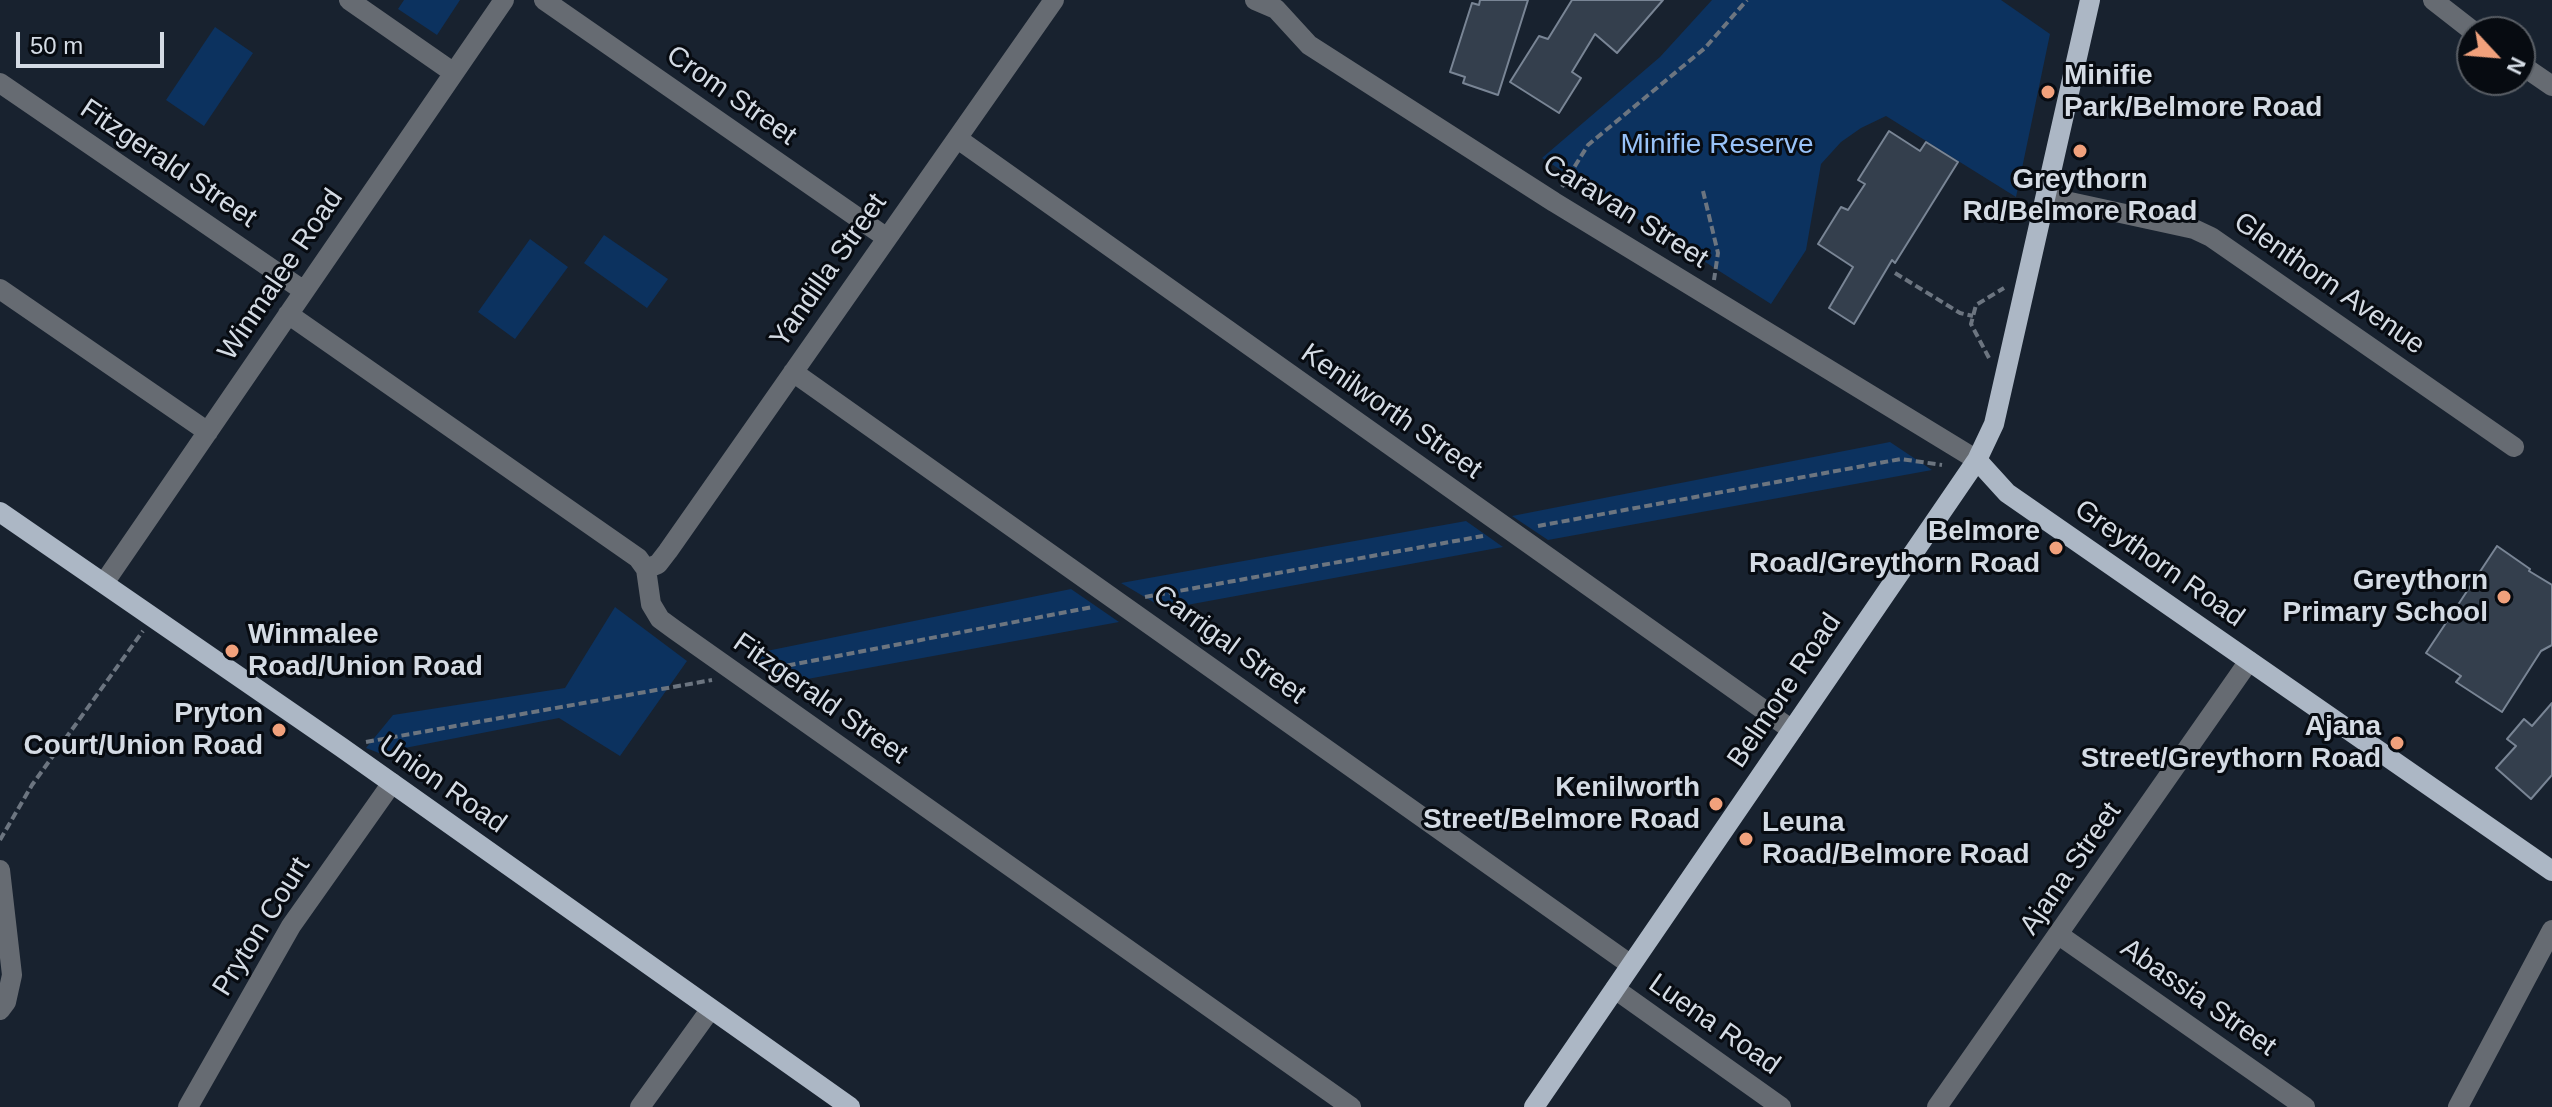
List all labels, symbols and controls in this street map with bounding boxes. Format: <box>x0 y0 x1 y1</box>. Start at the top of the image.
scale bar <box>20 16 168 66</box>
north arrow <box>2456 16 2536 96</box>
text: 50 m <box>30 32 83 59</box>
street label: Crom Street <box>660 39 802 153</box>
text: N <box>2502 53 2531 78</box>
place label: Minifie Park/Belmore Road <box>2064 59 2322 125</box>
marker: Minifie Park/Belmore Road <box>2039 83 2057 101</box>
street label: Fitzgerald Street <box>73 93 263 235</box>
park label: Minifie Reserve <box>1621 128 1813 162</box>
marker: Greythorn Rd/Belmore Road <box>2071 142 2089 160</box>
street label: Caravan Street <box>1536 148 1714 276</box>
place label: Greythorn Rd/Belmore Road <box>1963 163 2197 229</box>
street label: Winmalee Road <box>211 183 351 367</box>
street label: Yandilla Street <box>764 188 894 354</box>
street label: Glenthorn Avenue <box>2227 206 2431 362</box>
street label: Kenilworth Street <box>1294 337 1488 487</box>
street label: Greythorn Road <box>2068 493 2250 635</box>
place label: Belmore Road/Greythorn Road <box>1749 515 2040 581</box>
marker: Belmore Road/Greythorn Road <box>2047 539 2065 557</box>
place label: Greythorn Primary School <box>2283 564 2488 630</box>
street label: Carrigal Street <box>1146 578 1312 712</box>
marker: Greythorn Primary School <box>2495 588 2513 606</box>
street label: Belmore Road <box>1721 607 1849 775</box>
place label: Winmalee Road/Union Road <box>248 618 483 684</box>
street label: Fitzgerald Street <box>726 626 914 772</box>
marker: Winmalee Road/Union Road <box>223 642 241 660</box>
place label: Pryton Court/Union Road <box>23 697 263 763</box>
place label: Ajana Street/Greythorn Road <box>2081 710 2381 776</box>
marker: Pryton Court/Union Road <box>270 721 288 739</box>
street label: Union Road <box>372 729 512 841</box>
marker: Ajana Street/Greythorn Road <box>2388 734 2406 752</box>
place label: Kenilworth Street/Belmore Road <box>1423 771 1700 837</box>
marker: Kenilworth Street/Belmore Road <box>1707 795 1725 813</box>
street label: Ajana Street <box>2013 796 2129 942</box>
place label: Leuna Road/Belmore Road <box>1762 806 2030 872</box>
marker: Leuna Road/Belmore Road <box>1737 830 1755 848</box>
street label: Pryton Court <box>206 851 318 1003</box>
street label: Abassia Street <box>2114 932 2282 1064</box>
street label: Luena Road <box>1642 967 1786 1083</box>

